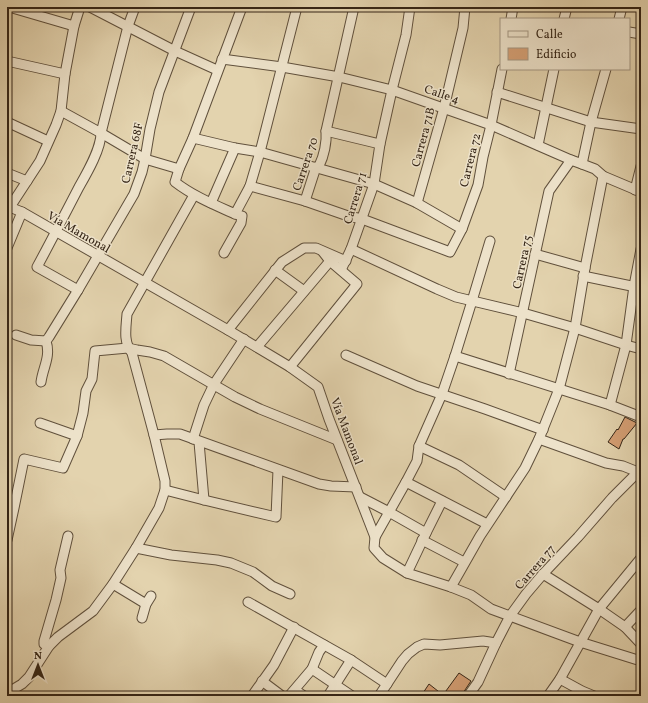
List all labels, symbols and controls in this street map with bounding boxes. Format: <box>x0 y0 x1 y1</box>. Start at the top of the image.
legend <box>500 18 630 70</box>
text: Calle <box>536 27 563 43</box>
text: Edificio <box>536 47 576 63</box>
street label: Calle 4 <box>422 81 461 108</box>
street label: Carrera 71B <box>408 106 440 169</box>
street label: Carrera 68F <box>118 121 148 185</box>
street label: Carrera 72 <box>457 132 485 189</box>
street label: Carrera 70 <box>289 135 323 193</box>
street label: Carrera 71 <box>340 170 371 226</box>
street label: Vía Mamonal <box>44 208 113 258</box>
street label: Carrera 75 <box>509 234 537 291</box>
street label: Vía Mamonal <box>326 396 366 467</box>
street label: Carrera 77 <box>512 542 560 594</box>
north arrow <box>18 645 58 685</box>
text: N <box>34 649 42 664</box>

